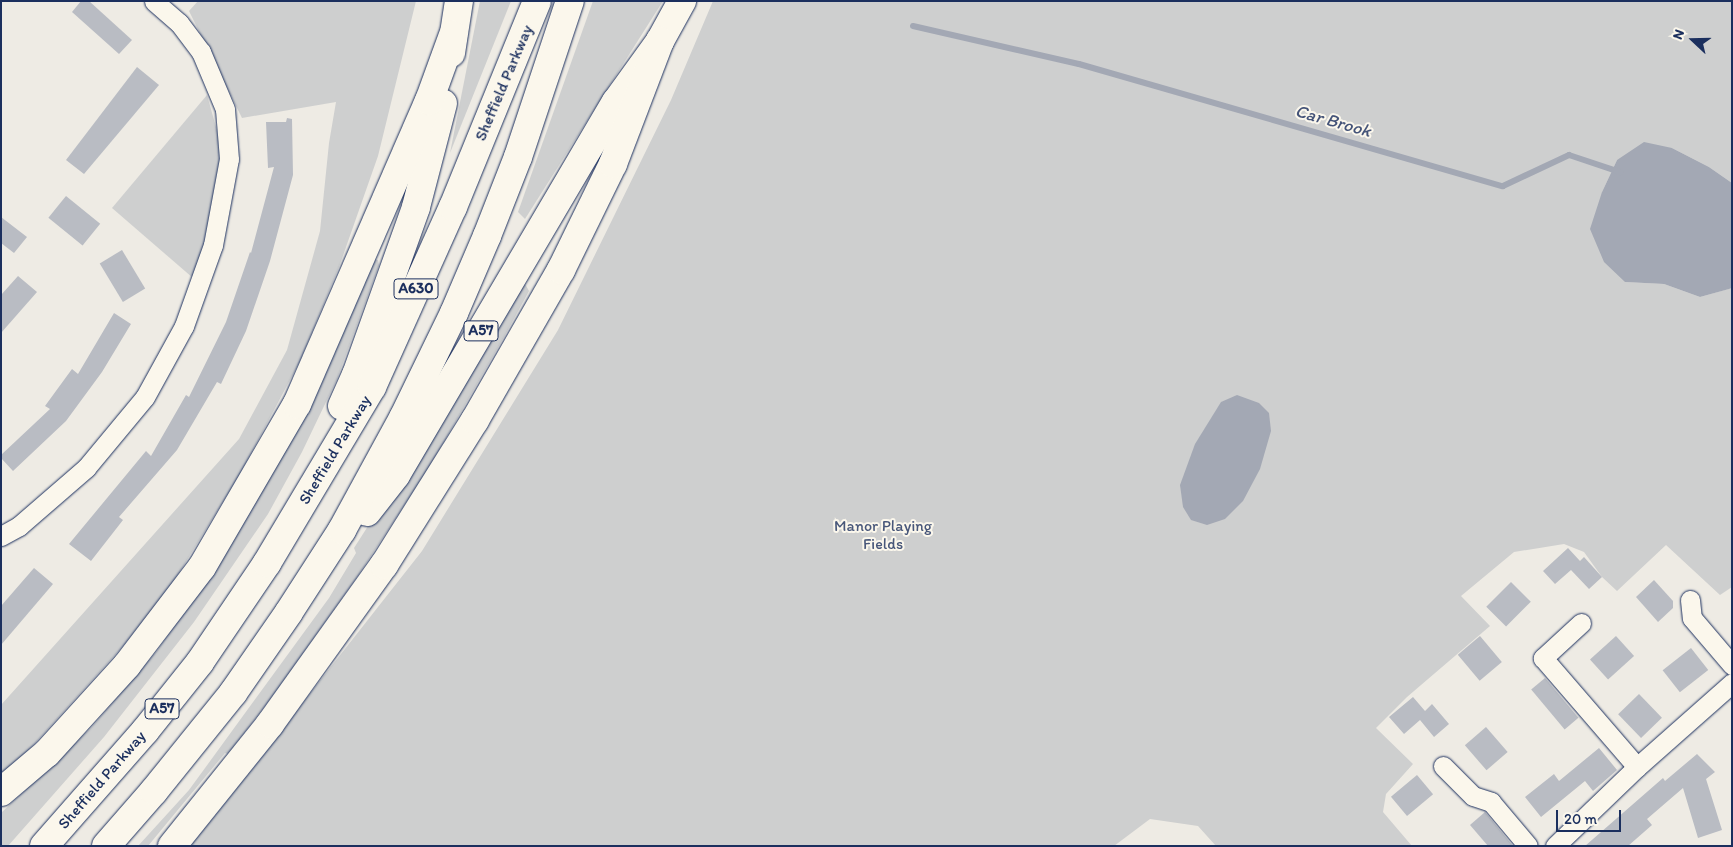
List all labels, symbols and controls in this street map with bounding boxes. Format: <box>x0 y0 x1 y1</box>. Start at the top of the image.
north arrow <box>1668 15 1718 65</box>
street label: Sheffield Parkway <box>471 23 537 143</box>
text: N <box>1669 27 1688 42</box>
water label: Car Brook <box>1292 100 1374 142</box>
road number: A630 <box>394 276 438 302</box>
road number: A57 <box>464 318 498 344</box>
street label: Sheffield Parkway <box>295 392 375 508</box>
park label: Manor Playing Fields <box>834 516 932 554</box>
road number: A57 <box>144 696 180 722</box>
street label: Sheffield Parkway <box>54 727 150 833</box>
scale bar <box>1558 800 1623 832</box>
text: 20 m <box>1564 810 1597 828</box>

